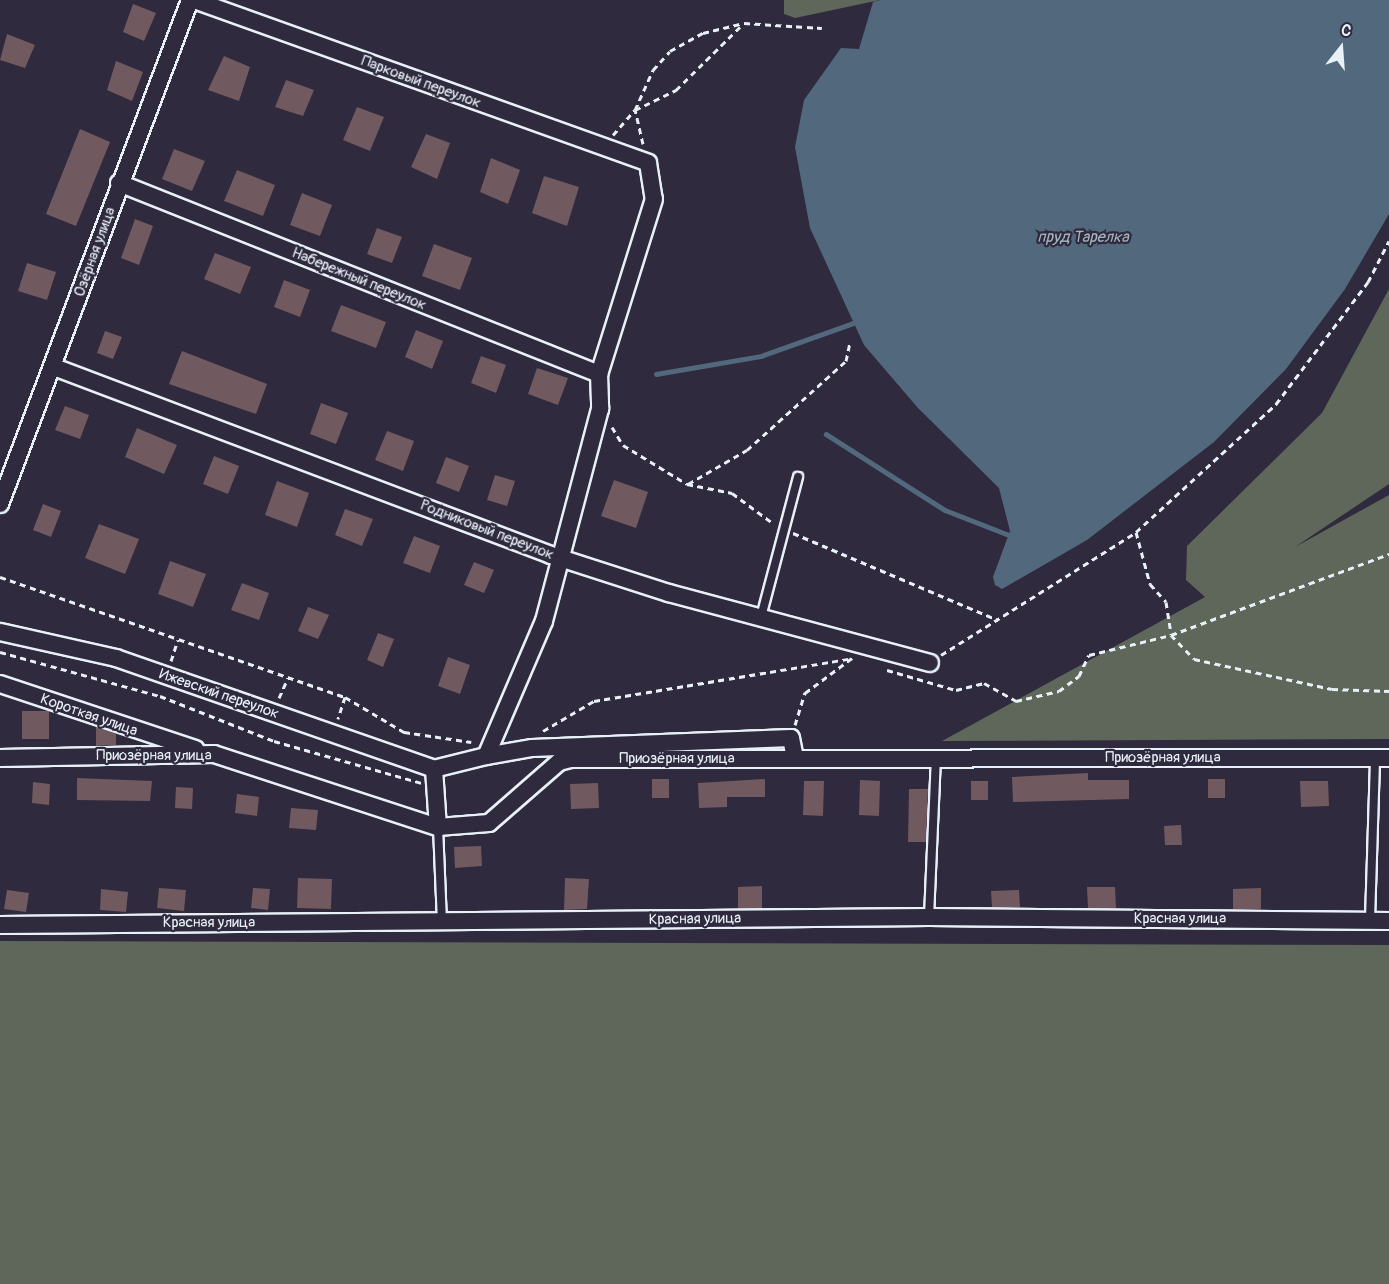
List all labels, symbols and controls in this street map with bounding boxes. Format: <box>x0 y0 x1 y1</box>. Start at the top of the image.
north arrow <box>1311 18 1371 78</box>
text: С <box>1339 20 1354 42</box>
street label: Парковый переулок <box>359 52 483 112</box>
street label: Озёрная улица <box>70 205 120 299</box>
water label: пруд Тарелка <box>1037 227 1129 247</box>
street label: Набережный переулок <box>289 244 429 314</box>
street label: Родниковый переулок <box>418 496 556 564</box>
street label: Ижевский переулок <box>157 665 281 723</box>
street label: Короткая улица <box>38 690 140 740</box>
street label: Приозёрная улица <box>96 747 212 765</box>
street label: Приозёрная улица <box>1105 749 1221 767</box>
street label: Приозёрная улица <box>619 750 735 768</box>
street label: Красная улица <box>649 909 741 929</box>
street label: Красная улица <box>1134 910 1226 928</box>
street label: Красная улица <box>163 914 255 932</box>

